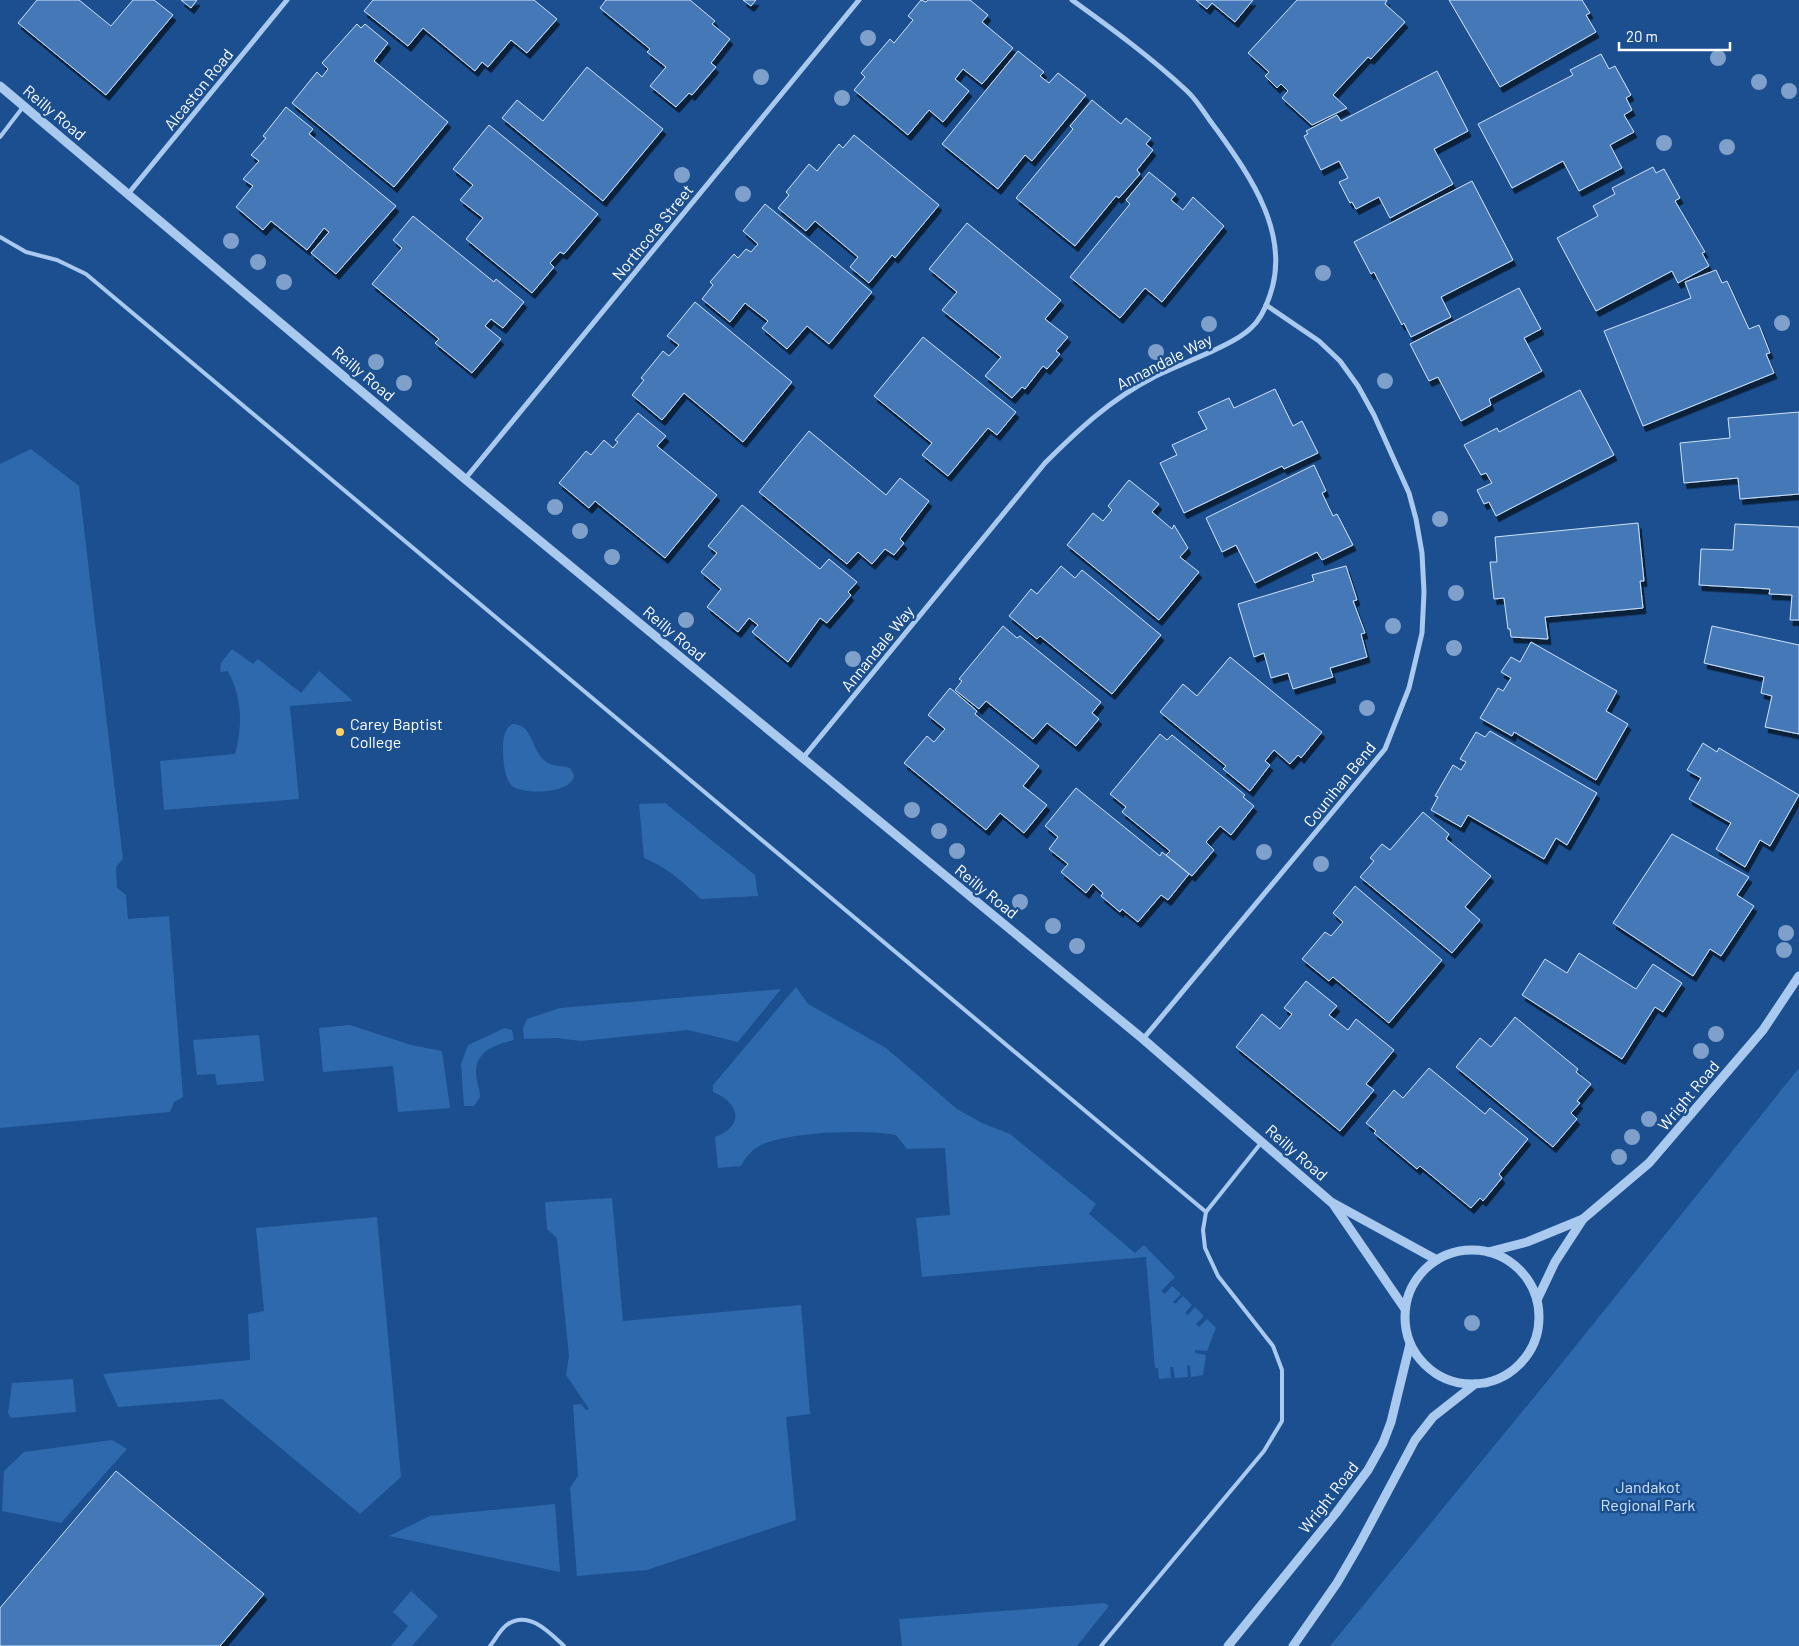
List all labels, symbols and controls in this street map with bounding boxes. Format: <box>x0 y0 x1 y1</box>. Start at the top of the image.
scale bar <box>1619 20 1730 52</box>
text: 20 m <box>1626 27 1658 45</box>
street label: Alcaston Road <box>159 45 237 133</box>
street label: Reilly Road <box>20 80 90 144</box>
street label: Northcote Street <box>608 180 696 284</box>
street label: Annandale Way <box>1113 328 1216 393</box>
street label: Reilly Road <box>329 341 399 405</box>
street label: Reilly Road <box>640 601 710 665</box>
street label: Annandale Way <box>837 601 918 695</box>
place label: Carey Baptist College <box>350 714 443 751</box>
marker: Carey Baptist College <box>334 726 346 738</box>
street label: Counihan Bend <box>1299 738 1379 830</box>
street label: Reilly Road <box>952 860 1022 922</box>
street label: Wright Road <box>1653 1056 1723 1134</box>
street label: Reilly Road <box>1262 1120 1332 1184</box>
street label: Wright Road <box>1294 1458 1362 1536</box>
park label: Jandakot Regional Park <box>1601 1477 1695 1514</box>

